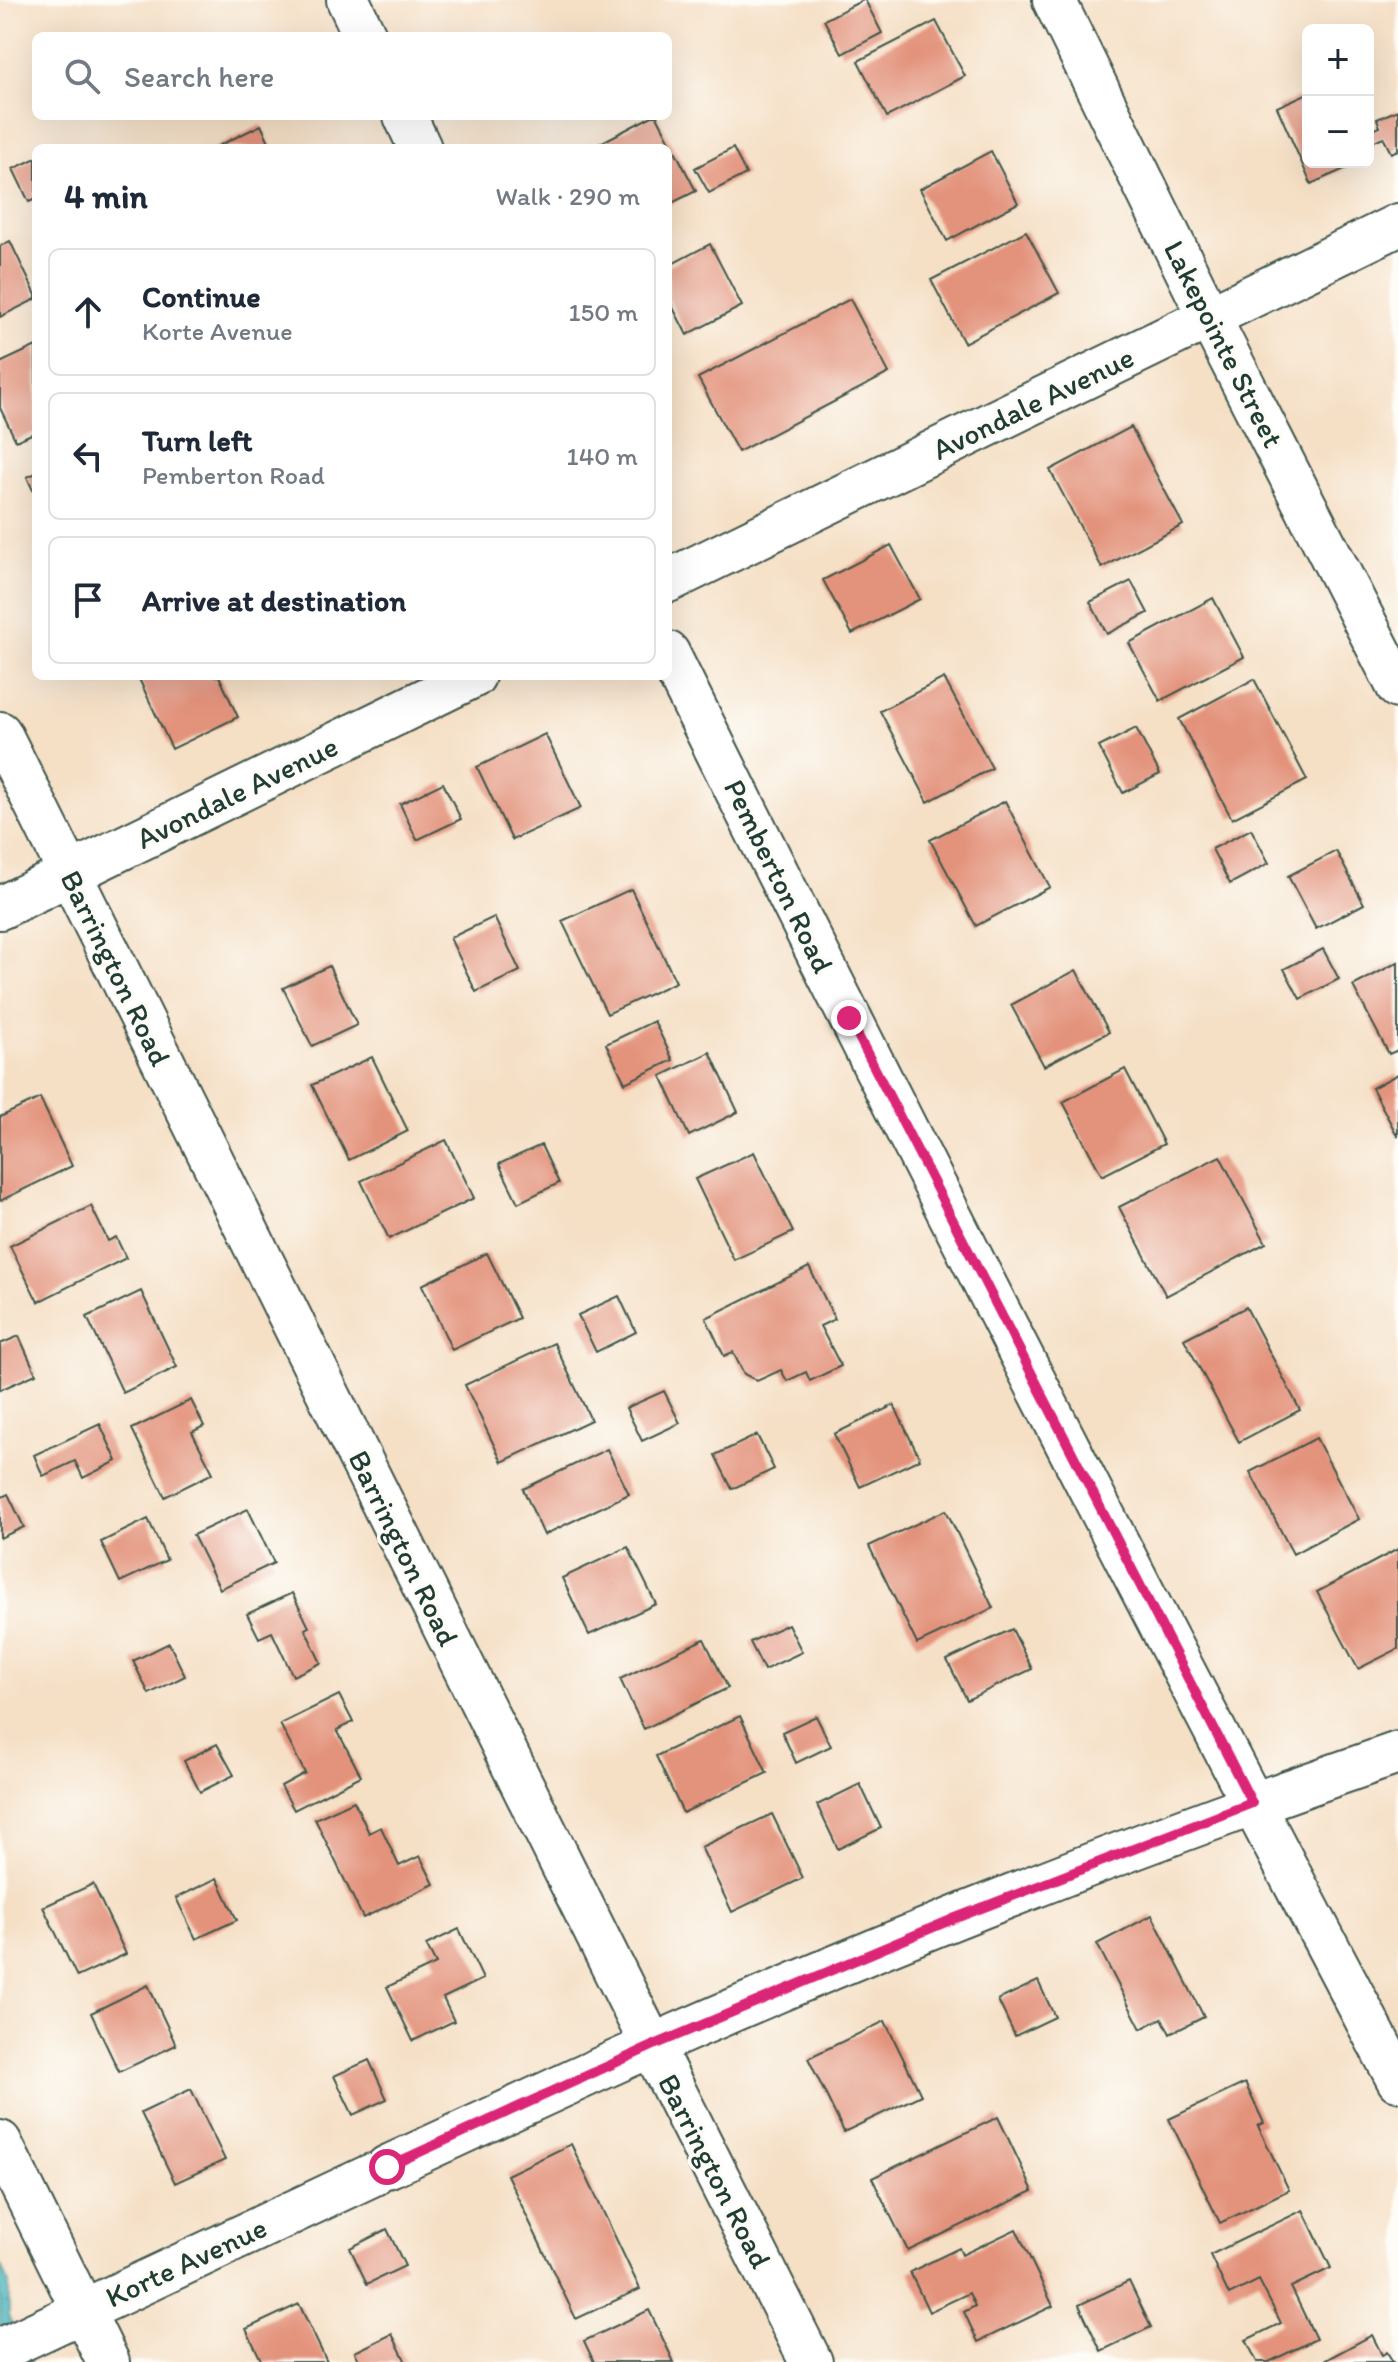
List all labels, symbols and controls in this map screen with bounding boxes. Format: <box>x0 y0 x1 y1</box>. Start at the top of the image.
map controls <box>1302 24 1374 168</box>
button: + <box>1302 24 1374 96</box>
search box <box>32 32 672 120</box>
icon: search <box>60 54 104 98</box>
text: Search here <box>124 58 274 95</box>
button: − <box>1302 96 1374 168</box>
text: 4 min <box>64 176 148 217</box>
text: Walk · 290 m <box>496 180 640 212</box>
street label: Lakepointe Street <box>1156 234 1292 454</box>
text: Continue <box>142 278 261 315</box>
icon: ahead <box>66 290 110 334</box>
text: 150 m <box>569 296 638 328</box>
text: Korte Avenue <box>142 315 293 347</box>
street label: Avondale Avenue <box>926 338 1140 468</box>
text: Turn left <box>142 422 253 459</box>
icon: left <box>66 434 110 478</box>
text: 140 m <box>567 440 638 472</box>
text: Pemberton Road <box>142 459 325 491</box>
icon: arrive <box>66 578 110 622</box>
text: Arrive at destination <box>142 582 406 619</box>
street label: Avondale Avenue <box>130 727 344 857</box>
street label: Pemberton Road <box>716 773 842 979</box>
street label: Barrington Road <box>53 864 180 1072</box>
route end <box>831 1000 867 1036</box>
street label: Barrington Road <box>341 1444 468 1652</box>
street label: Barrington Road <box>650 2068 780 2275</box>
route start <box>369 2149 405 2185</box>
street label: Korte Avenue <box>99 2209 273 2315</box>

